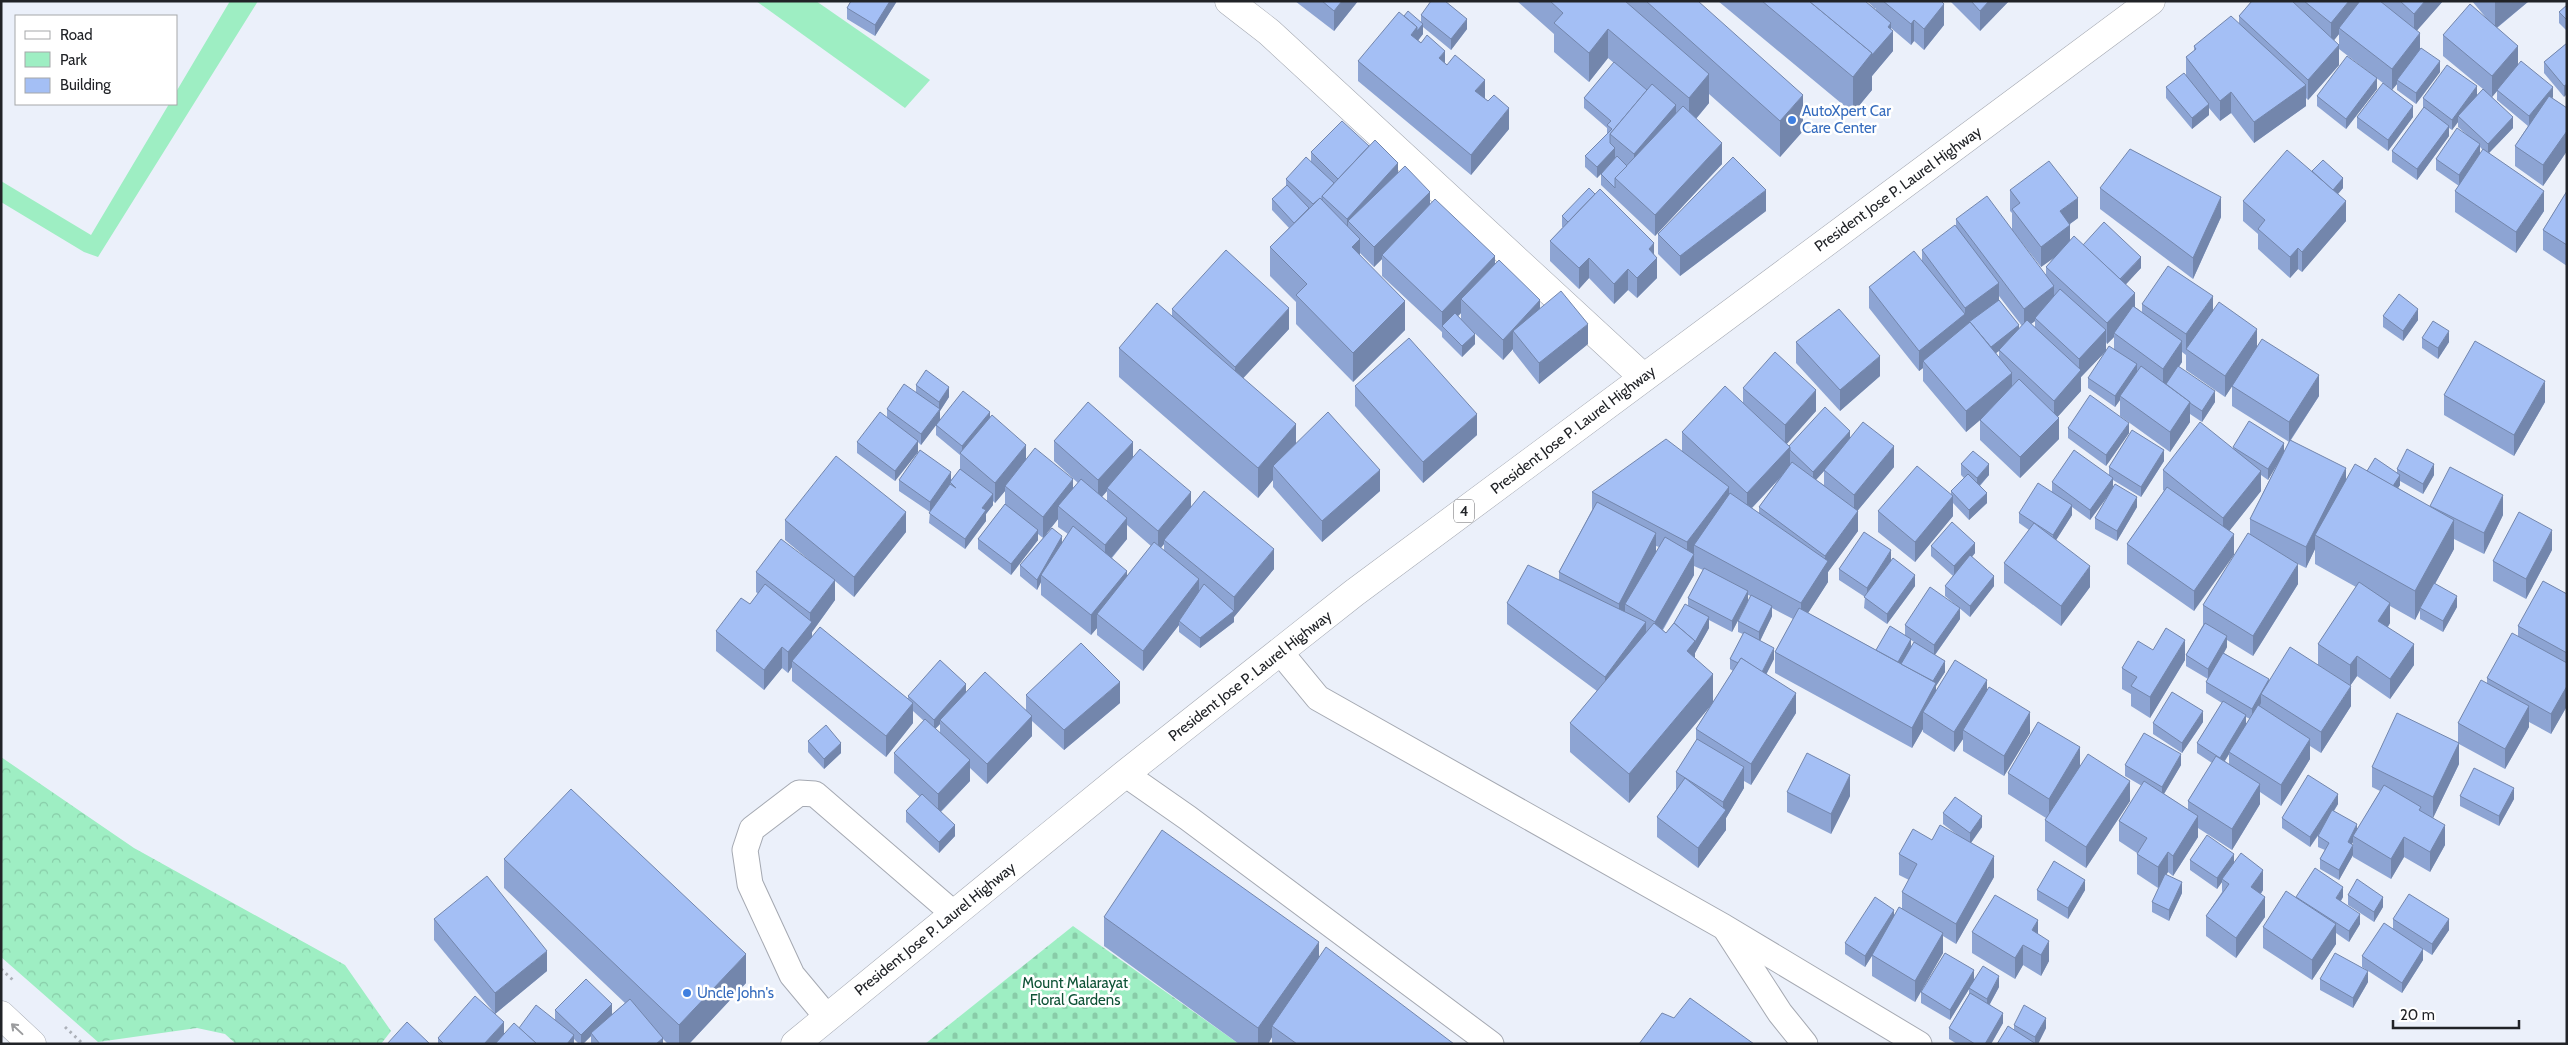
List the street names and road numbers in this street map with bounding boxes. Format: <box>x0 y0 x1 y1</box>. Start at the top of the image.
street label: President Jose P. Laurel Highway <box>1811 122 1985 256</box>
street label: President Jose P. Laurel Highway <box>1487 362 1659 498</box>
road number: 4 <box>1454 500 1474 522</box>
street label: President Jose P. Laurel Highway <box>1165 607 1335 745</box>
street label: President Jose P. Laurel Highway <box>851 858 1019 1000</box>

